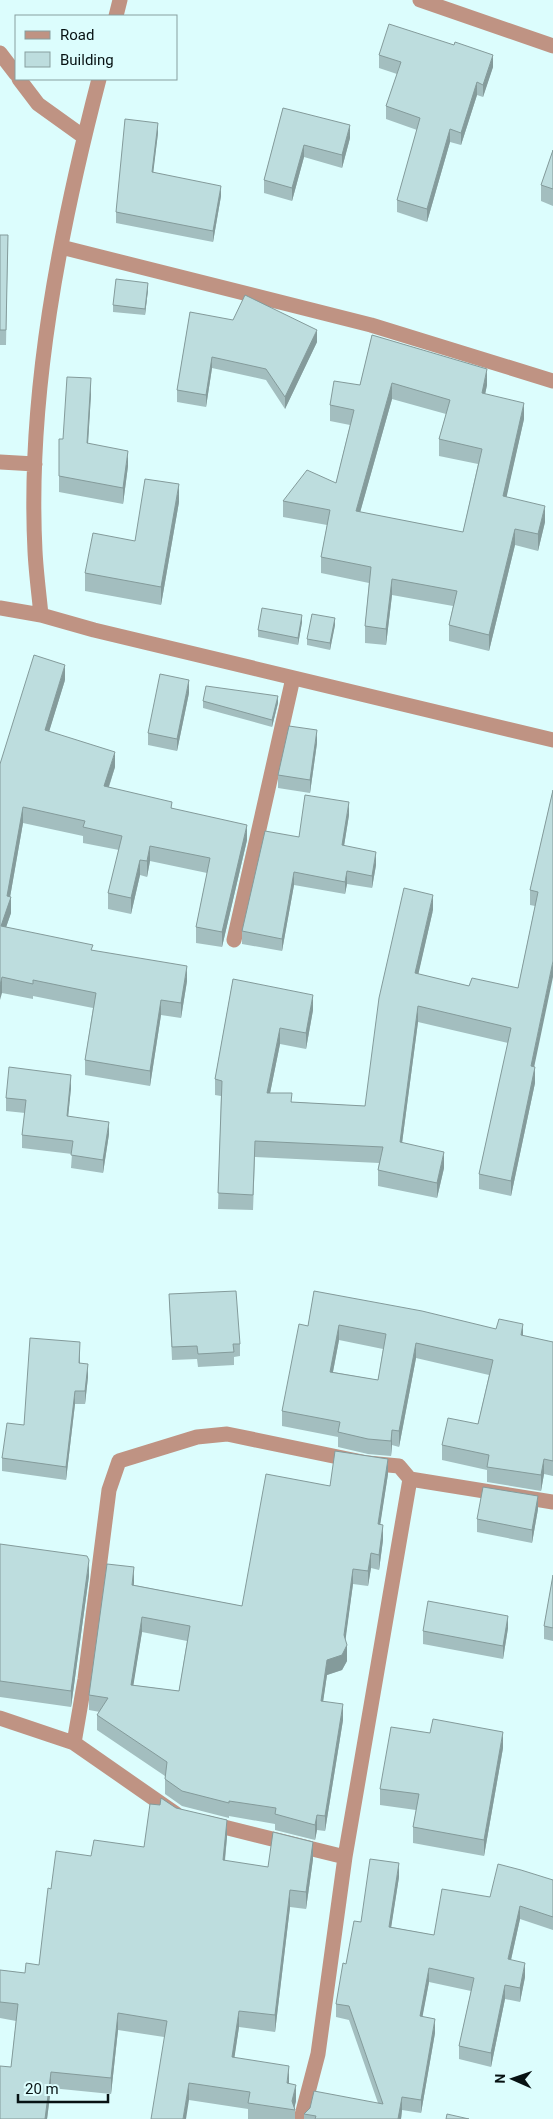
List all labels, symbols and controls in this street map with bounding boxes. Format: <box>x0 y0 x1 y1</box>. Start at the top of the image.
legend <box>15 15 178 80</box>
text: Road <box>60 26 94 44</box>
text: Building <box>60 51 114 69</box>
north arrow <box>488 2054 538 2104</box>
scale bar <box>18 2072 108 2104</box>
text: N <box>492 2073 508 2084</box>
text: 20 m <box>25 2080 59 2098</box>

